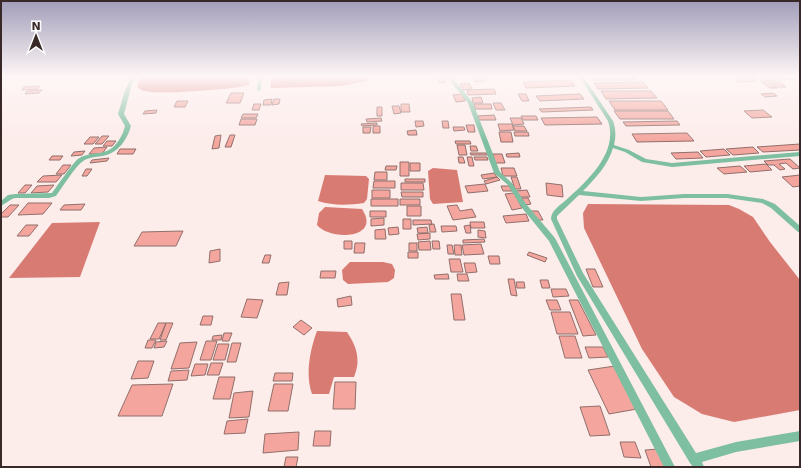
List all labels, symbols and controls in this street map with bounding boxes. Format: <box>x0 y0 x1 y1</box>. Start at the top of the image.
north arrow <box>16 16 56 56</box>
text: N <box>31 20 41 33</box>

